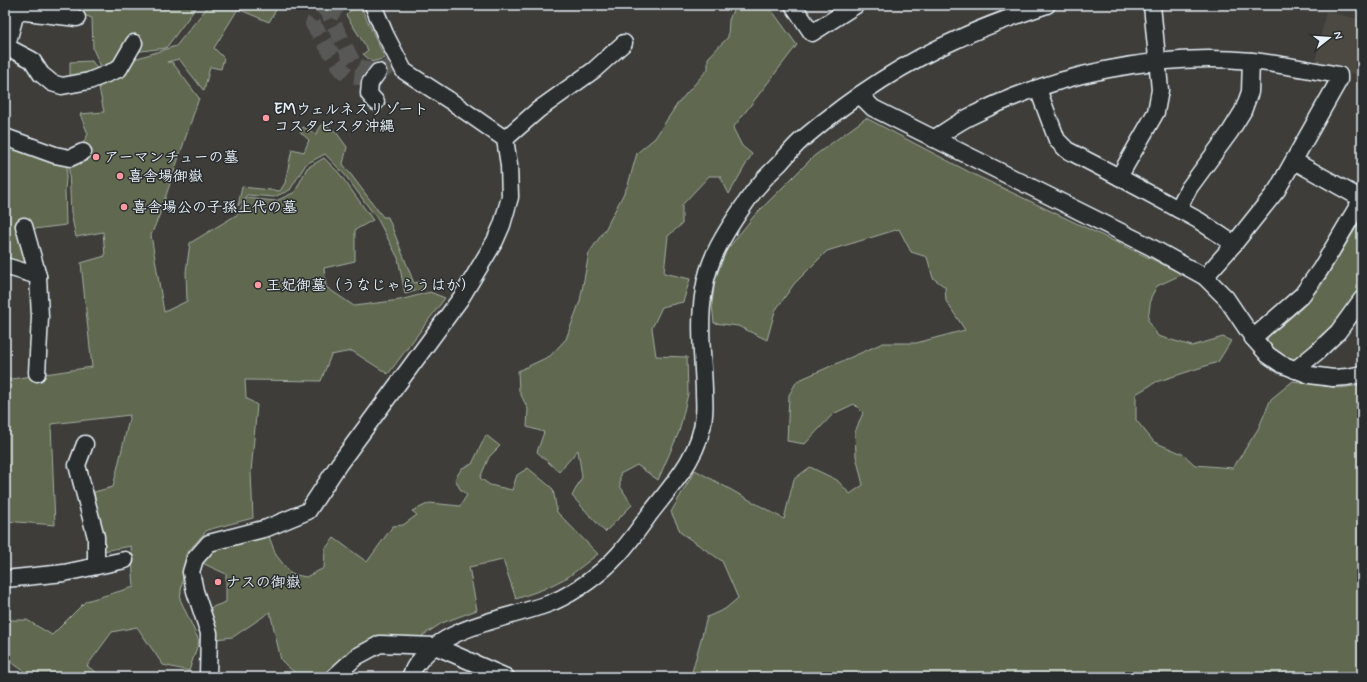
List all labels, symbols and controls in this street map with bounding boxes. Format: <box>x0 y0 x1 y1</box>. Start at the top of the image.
north arrow <box>1309 18 1349 58</box>
text: N <box>1330 30 1345 41</box>
place label: EMウェルネスリゾート コスタビスタ沖縄 <box>274 100 428 137</box>
marker: EMウェルネスリゾート コスタビスタ沖縄 <box>261 113 271 123</box>
place label: アーマンチューの墓 <box>104 148 238 168</box>
marker: アーマンチューの墓 <box>91 152 101 162</box>
place label: 喜舎場御嶽 <box>128 167 203 187</box>
marker: 喜舎場御嶽 <box>115 171 125 181</box>
place label: 喜舎場公の子孫上代の墓 <box>132 198 297 218</box>
marker: 喜舎場公の子孫上代の墓 <box>119 202 129 212</box>
place label: 王妃御墓（うなじゃらうはか） <box>266 276 476 296</box>
marker: 王妃御墓（うなじゃらうはか） <box>253 280 263 290</box>
place label: ナスの御嶽 <box>226 573 301 593</box>
marker: ナスの御嶽 <box>213 577 223 587</box>

